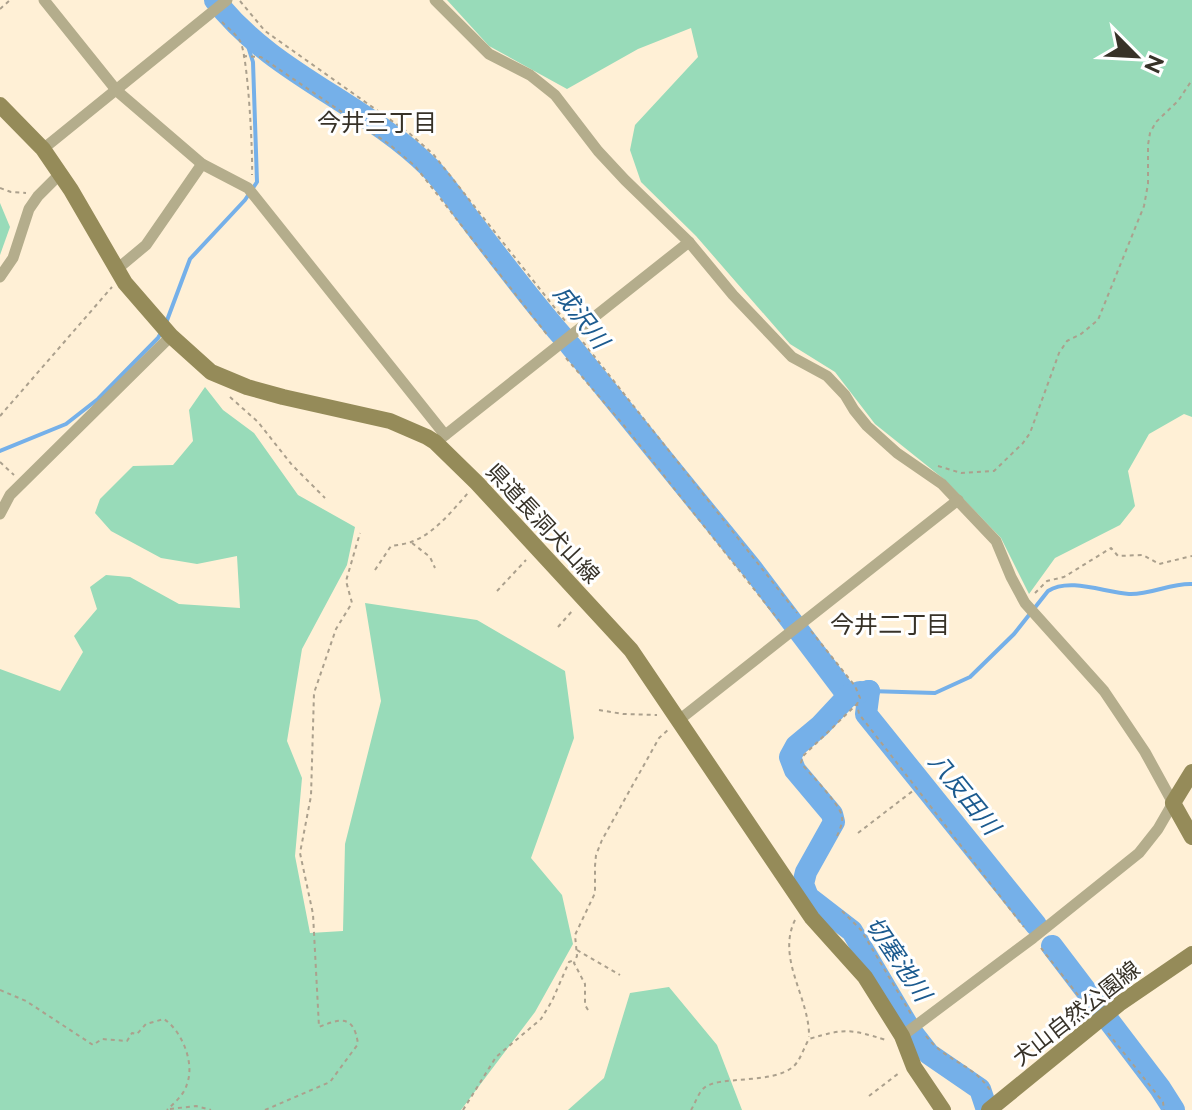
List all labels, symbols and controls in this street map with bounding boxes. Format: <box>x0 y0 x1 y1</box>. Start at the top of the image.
north arrow <box>1096 16 1176 96</box>
text: N <box>1139 51 1170 77</box>
district label: 今井三丁目 <box>317 108 437 137</box>
water label: 成沢川 <box>548 279 617 356</box>
street label: 県道長洞犬山線 <box>481 458 605 588</box>
district label: 今井二丁目 <box>830 610 950 639</box>
water label: 八反田川 <box>923 747 1008 842</box>
water label: 切塞池川 <box>860 911 939 1009</box>
street label: 犬山自然公園線 <box>1007 955 1145 1071</box>

